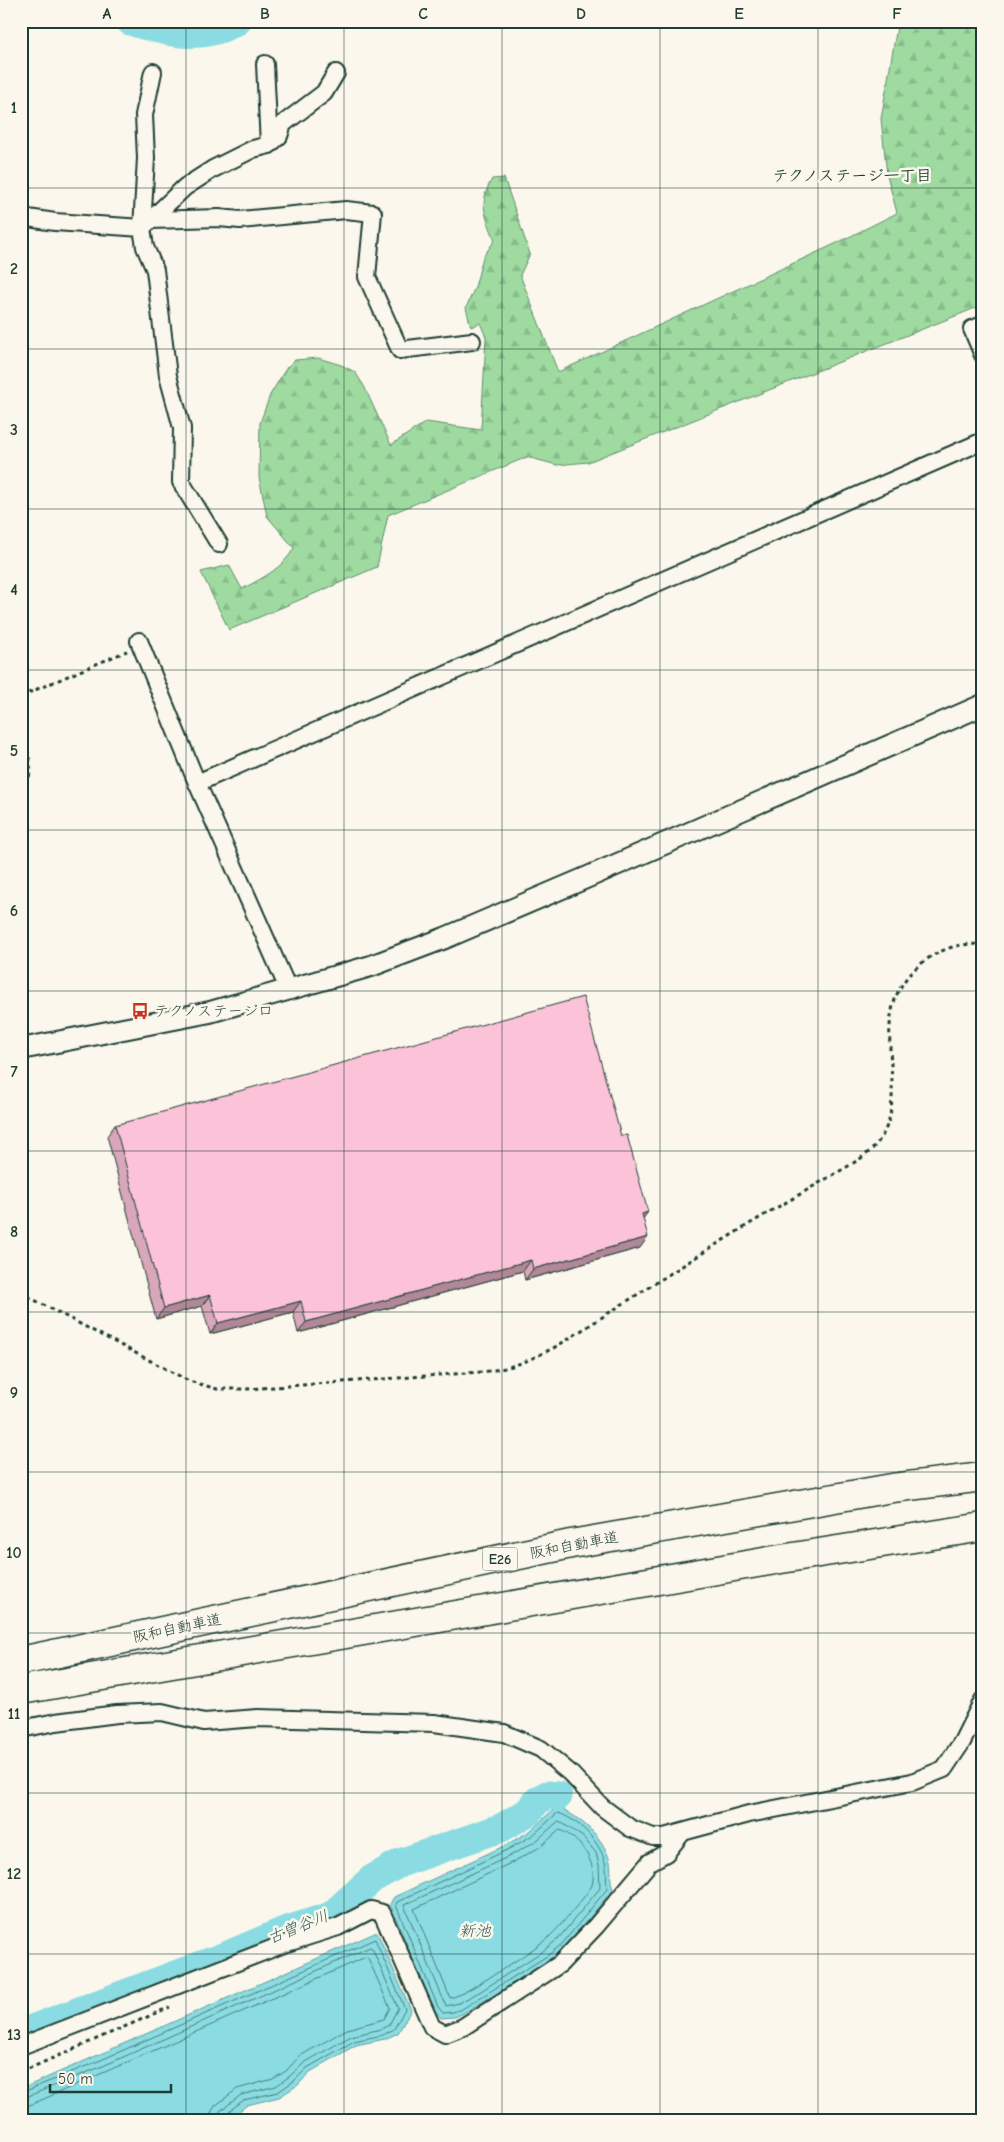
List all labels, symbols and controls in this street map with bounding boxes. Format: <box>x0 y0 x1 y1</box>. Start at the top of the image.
text: A <box>103 5 112 23</box>
text: B <box>260 5 270 23</box>
text: C <box>418 5 428 23</box>
text: D <box>576 5 586 23</box>
text: E <box>734 5 744 23</box>
text: F <box>892 5 902 23</box>
text: 1 <box>11 99 17 117</box>
district label: テクノステージ一丁目 <box>772 167 932 185</box>
text: 2 <box>10 260 18 278</box>
text: 3 <box>10 421 18 439</box>
text: 4 <box>10 581 18 599</box>
text: 5 <box>10 742 18 760</box>
text: 6 <box>10 902 18 920</box>
bus stop icon: テクノステージ口 <box>130 1001 150 1021</box>
place label: テクノステージ口 <box>154 1002 273 1020</box>
text: 7 <box>10 1063 18 1081</box>
text: 8 <box>10 1223 18 1241</box>
text: 9 <box>10 1384 18 1402</box>
street label: 阪和自動車道 <box>528 1528 620 1562</box>
text: 10 <box>6 1544 22 1562</box>
road number: E26 <box>482 1548 518 1570</box>
street label: 阪和自動車道 <box>131 1610 223 1646</box>
text: 11 <box>8 1705 20 1723</box>
text: 12 <box>7 1865 21 1883</box>
water label: 古曽谷川 <box>265 1907 331 1947</box>
water label: 新池 <box>459 1922 492 1940</box>
text: 13 <box>7 2026 21 2044</box>
scale bar <box>50 2062 171 2094</box>
text: 50 m <box>58 2070 93 2088</box>

